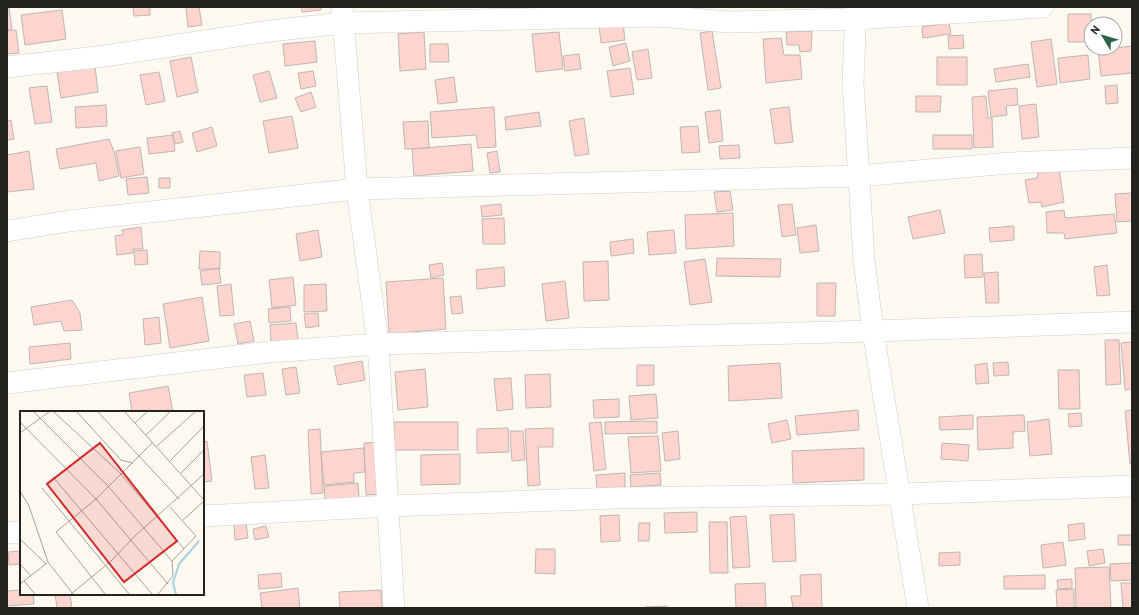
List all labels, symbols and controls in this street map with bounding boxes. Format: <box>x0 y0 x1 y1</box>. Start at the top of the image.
north arrow <box>1083 16 1123 56</box>
text: N <box>1087 23 1103 37</box>
inset map <box>20 411 204 595</box>

